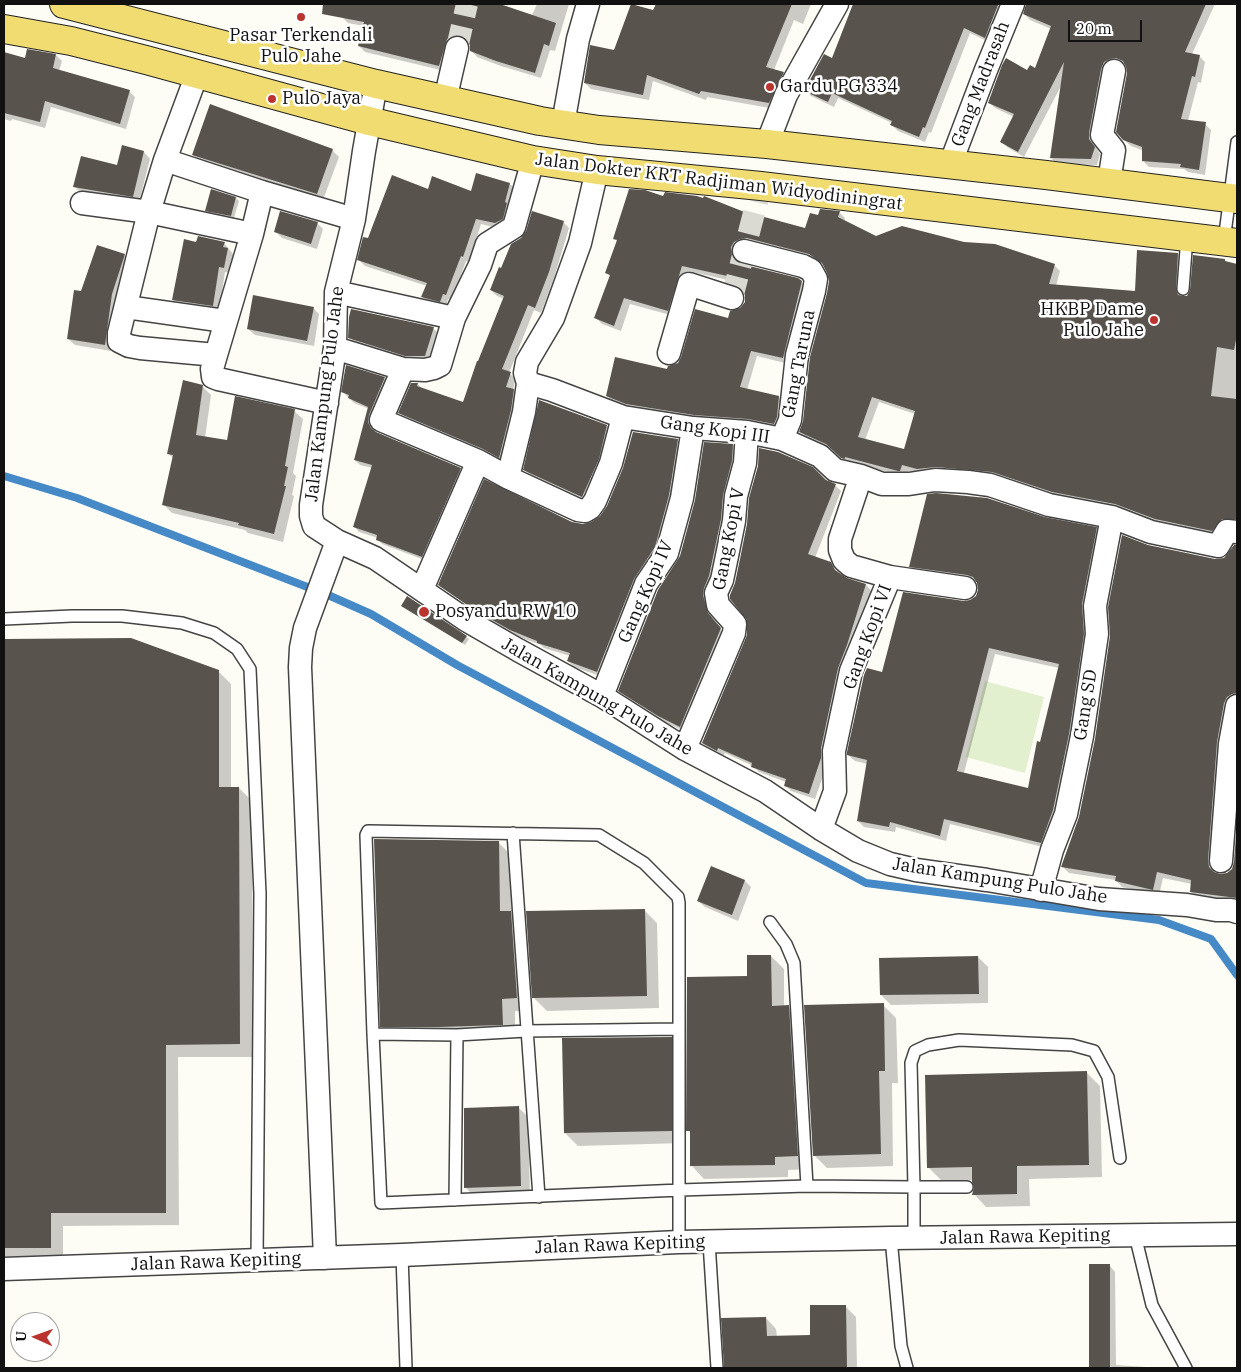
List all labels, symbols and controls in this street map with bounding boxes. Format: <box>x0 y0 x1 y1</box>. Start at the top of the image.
scale bar <box>1071 10 1145 42</box>
marker: Pasar Terkendali Pulo Jahe <box>295 11 307 23</box>
street label: Gang Madrasah <box>947 18 1015 150</box>
text: 20 m <box>1076 19 1112 38</box>
place label: Pasar Terkendali Pulo Jahe <box>229 25 373 68</box>
place label: Gardu PG 334 <box>780 76 898 98</box>
marker: Gardu PG 334 <box>764 81 776 93</box>
place label: Pulo Jaya <box>282 88 361 110</box>
marker: Pulo Jaya <box>266 93 278 105</box>
street label: Jalan Dokter KRT Radjiman Widyodiningrat <box>534 149 904 215</box>
street label: Jalan Kampung Pulo Jahe <box>301 285 349 503</box>
place label: HKBP Dame Pulo Jahe <box>1040 299 1144 342</box>
street label: Gang Taruna <box>778 308 820 420</box>
marker: HKBP Dame Pulo Jahe <box>1148 314 1160 326</box>
street label: Gang Kopi III <box>659 412 771 448</box>
street label: Gang Kopi V <box>709 486 749 592</box>
street label: Gang Kopi IV <box>614 537 678 647</box>
street label: Gang Kopi VI <box>839 582 897 692</box>
place label: Posyandu RW 10 <box>435 601 577 623</box>
marker: Posyandu RW 10 <box>417 605 431 619</box>
street label: Jalan Kampung Pulo Jahe <box>498 633 696 761</box>
street label: Gang SD <box>1070 668 1102 742</box>
street label: Jalan Kampung Pulo Jahe <box>891 853 1109 909</box>
street label: Jalan Rawa Kepiting <box>940 1225 1110 1249</box>
street label: Jalan Rawa Kepiting <box>534 1231 706 1259</box>
street label: Jalan Rawa Kepiting <box>130 1248 302 1276</box>
north arrow <box>10 1312 60 1362</box>
text: U <box>12 1331 30 1342</box>

